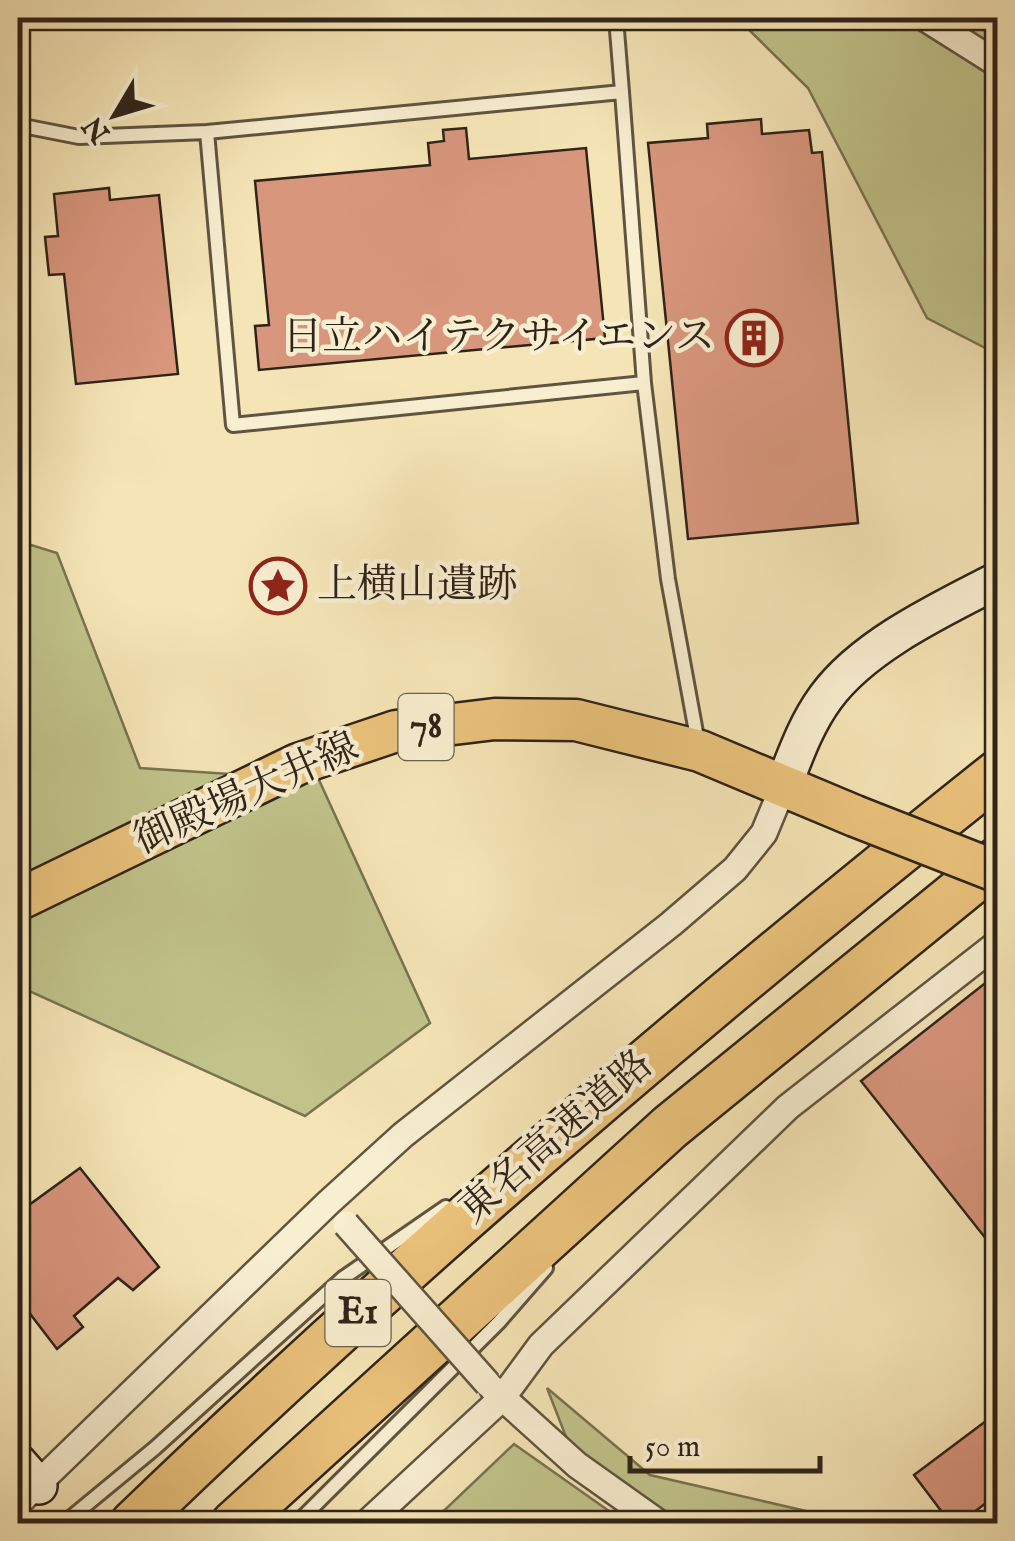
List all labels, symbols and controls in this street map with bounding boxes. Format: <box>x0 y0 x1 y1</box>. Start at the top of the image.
north arrow <box>65 65 165 165</box>
text: N <box>76 109 119 150</box>
building icon: 日立ハイテクサイエンス <box>724 308 784 368</box>
place label: 日立ハイテクサイエンス <box>282 313 715 364</box>
place icon: 上横山遺跡 <box>248 556 308 616</box>
place label: 上横山遺跡 <box>317 561 517 612</box>
road number: 78 <box>398 694 454 760</box>
street label: 御殿場大井線 <box>127 723 367 867</box>
street label: 東名高速道路 <box>450 1040 664 1236</box>
road number: E1 <box>326 1280 390 1346</box>
scale bar <box>630 1411 820 1473</box>
text: 50 m <box>645 1429 700 1467</box>

